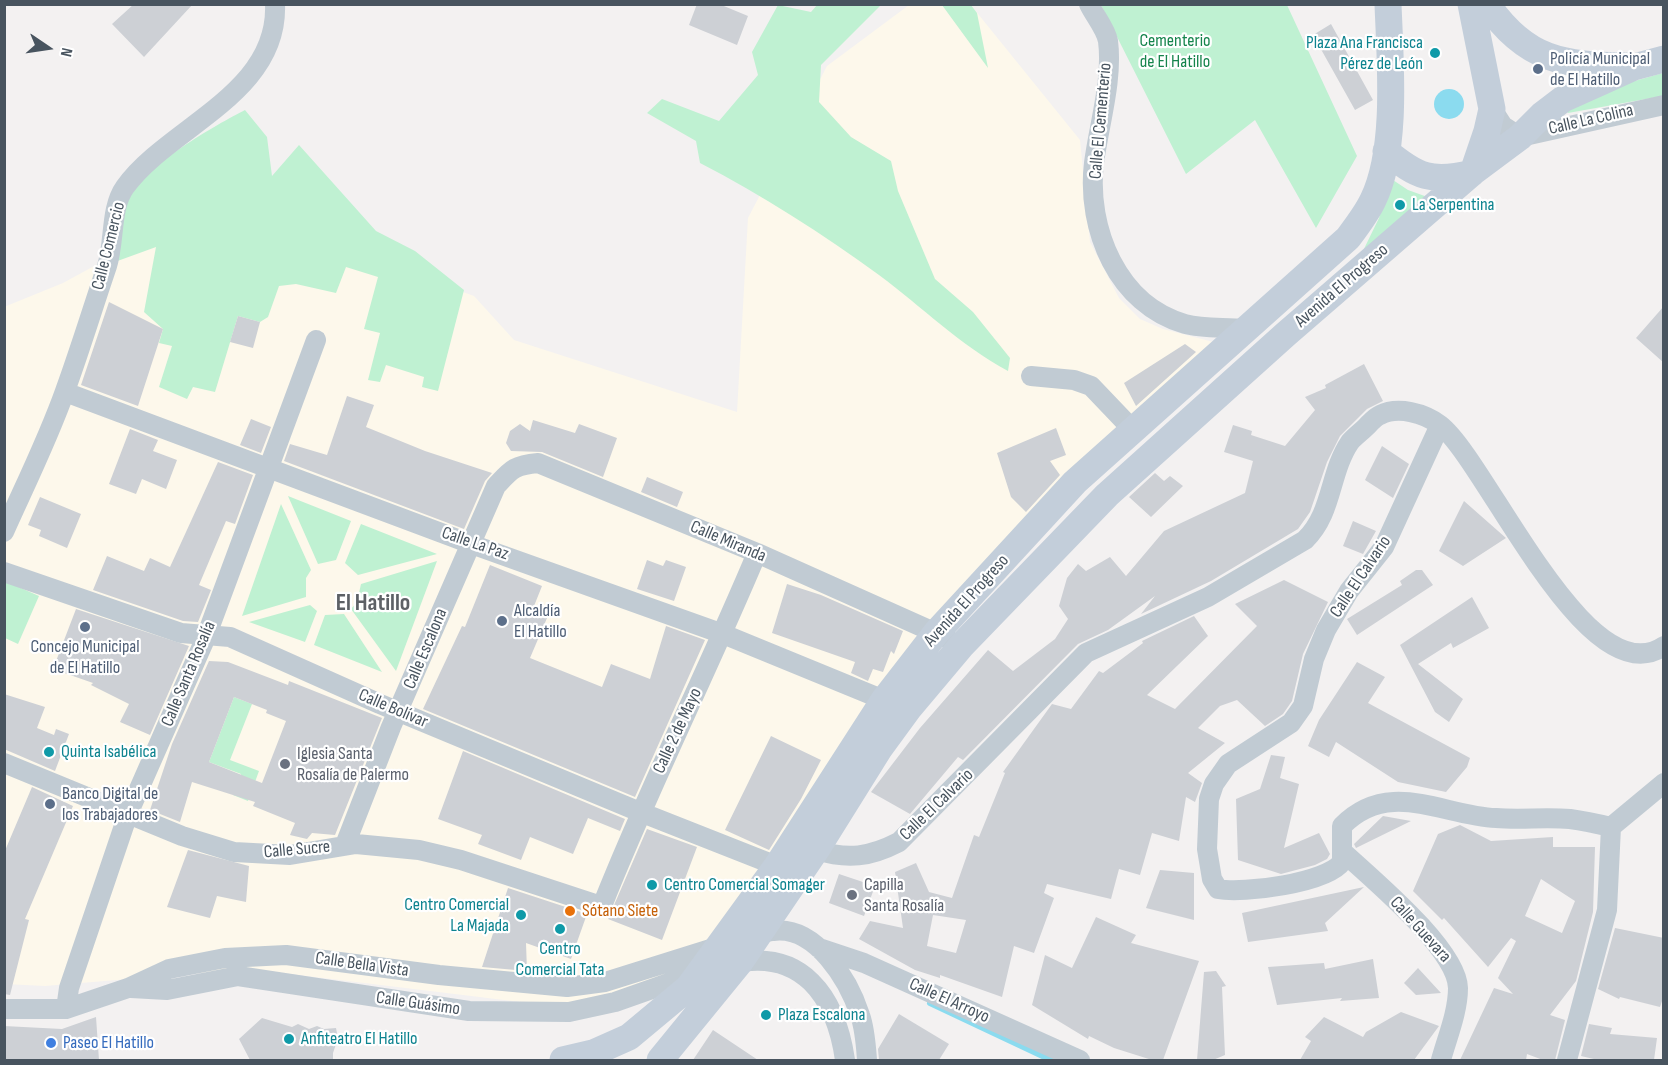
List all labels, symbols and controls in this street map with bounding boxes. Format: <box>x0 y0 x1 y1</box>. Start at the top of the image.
north arrow <box>18 18 78 78</box>
park label: Cementerio de El Hatillo <box>1140 30 1210 72</box>
place label: Plaza Ana Francisca Pérez de León <box>1306 32 1423 74</box>
text: N <box>56 46 76 58</box>
marker: Plaza Ana Francisca Pérez de León <box>1428 46 1442 60</box>
place label: Policía Municipal de El Hatillo <box>1550 48 1650 90</box>
street label: Calle El Cementerio <box>1085 62 1117 180</box>
marker: Policía Municipal de El Hatillo <box>1531 62 1545 76</box>
street label: Calle La Colina <box>1547 100 1635 140</box>
place label: La Serpentina <box>1412 194 1495 216</box>
marker: La Serpentina <box>1393 198 1407 212</box>
street label: Calle Comercio <box>88 200 130 292</box>
street label: Avenida El Progreso <box>1291 240 1393 332</box>
street label: Calle Miranda <box>687 516 769 568</box>
street label: Calle La Paz <box>439 522 511 566</box>
street label: Calle El Calvario <box>1326 532 1396 622</box>
street label: Avenida El Progreso <box>920 550 1014 652</box>
district label: El Hatillo <box>336 590 410 618</box>
place label: Alcaldía El Hatillo <box>514 600 567 642</box>
street label: Calle Escalona <box>399 605 453 693</box>
marker: Alcaldía El Hatillo <box>495 614 509 628</box>
street label: Calle Santa Rosalía <box>157 618 221 730</box>
marker: Concejo Municipal de El Hatillo <box>78 620 92 634</box>
place label: Concejo Municipal de El Hatillo <box>30 636 140 678</box>
street label: Calle Bolívar <box>355 685 431 733</box>
street label: Calle 2 de Mayo <box>649 685 707 777</box>
place label: Quinta Isabélica <box>61 741 156 763</box>
place label: Iglesia Santa Rosalía de Palermo <box>297 743 409 786</box>
marker: Quinta Isabélica <box>42 745 56 759</box>
marker: Iglesia Santa Rosalía de Palermo <box>278 757 292 771</box>
street label: Calle El Calvario <box>896 765 978 845</box>
place label: Banco Digital de los Trabajadores <box>62 783 158 826</box>
marker: Banco Digital de los Trabajadores <box>43 797 57 811</box>
street label: Calle Sucre <box>263 836 331 864</box>
place label: Centro Comercial Somager <box>664 874 825 896</box>
place label: Capilla Santa Rosalía <box>864 874 944 916</box>
marker: Centro Comercial Somager <box>645 878 659 892</box>
marker: Capilla Santa Rosalía <box>845 888 859 902</box>
street label: Calle Guevara <box>1385 893 1455 967</box>
place label: Centro Comercial La Majada <box>404 894 509 936</box>
place label: Sótano Siete <box>582 900 658 922</box>
marker: Sótano Siete <box>563 904 577 918</box>
marker: Centro Comercial La Majada <box>514 908 528 922</box>
marker: Centro Comercial Tata <box>553 922 567 936</box>
place label: Centro Comercial Tata <box>516 938 604 980</box>
street label: Calle Bella Vista <box>314 948 410 982</box>
street label: Calle El Arroyo <box>906 974 992 1028</box>
street label: Calle Guásimo <box>375 987 461 1021</box>
place label: Plaza Escalona <box>778 1004 865 1026</box>
marker: Plaza Escalona <box>759 1008 773 1022</box>
place label: Anfiteatro El Hatillo <box>301 1028 418 1050</box>
place label: Paseo El Hatillo <box>63 1032 154 1054</box>
marker: Anfiteatro El Hatillo <box>282 1032 296 1046</box>
marker: Paseo El Hatillo <box>44 1036 58 1050</box>

